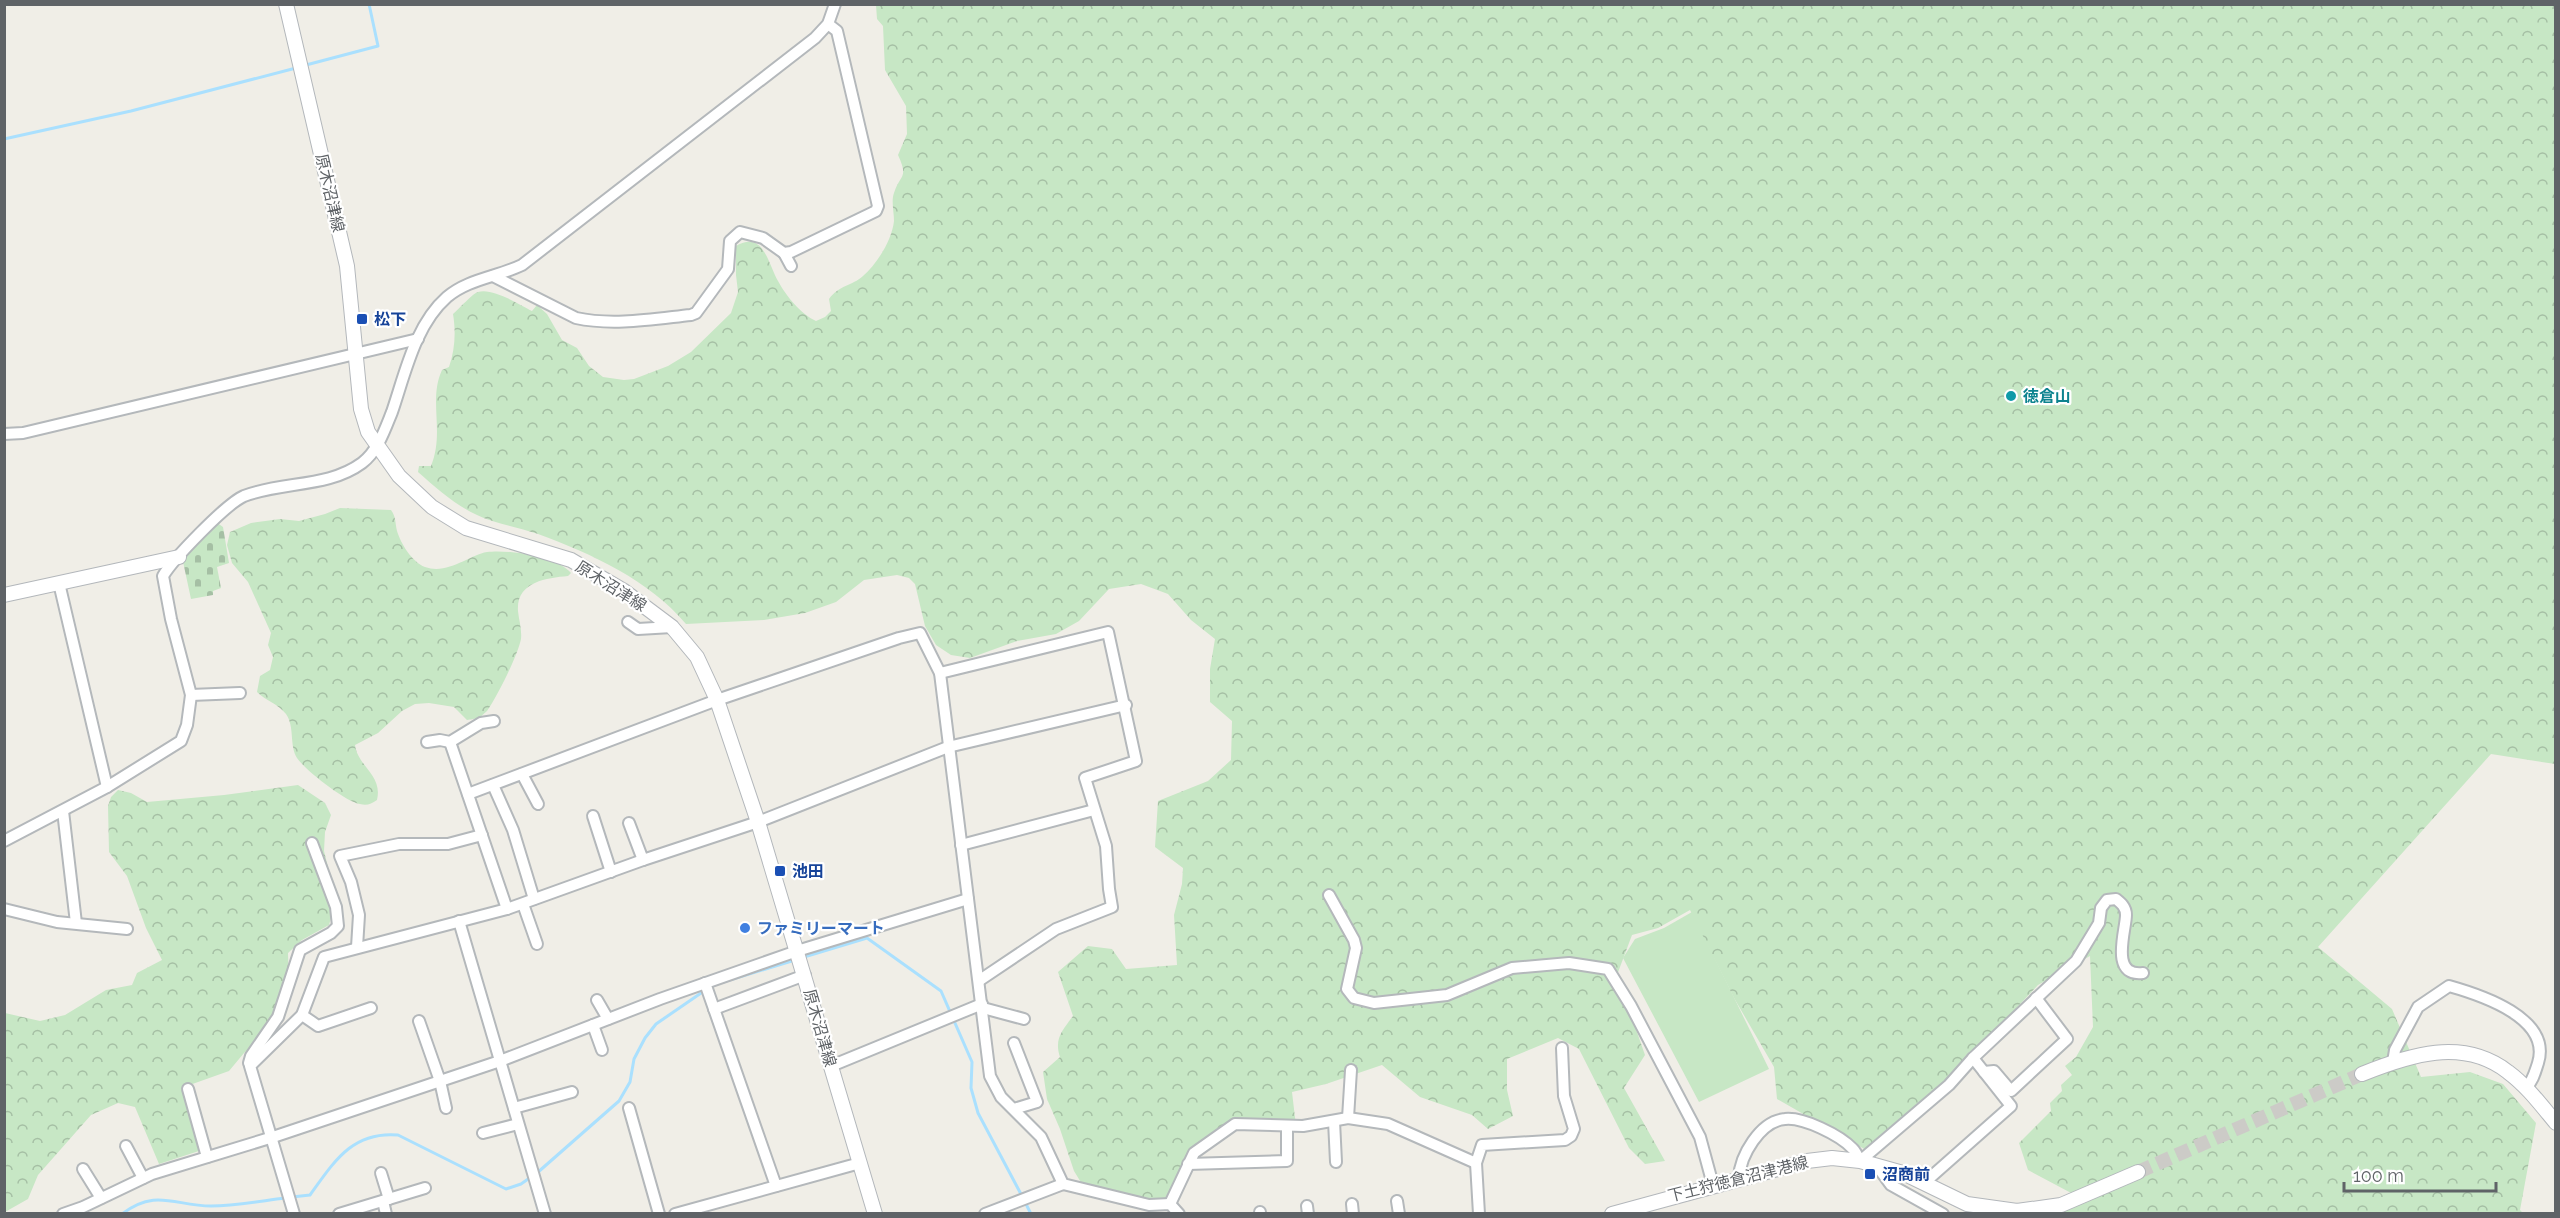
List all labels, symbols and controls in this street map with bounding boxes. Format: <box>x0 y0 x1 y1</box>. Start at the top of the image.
street label: 原木沼津線 <box>312 152 348 234</box>
place label: 松下 <box>374 310 406 329</box>
marker: 松下 <box>355 312 369 326</box>
place label: 徳倉山 <box>2023 387 2071 406</box>
marker: 徳倉山 <box>2004 389 2018 403</box>
street label: 原木沼津線 <box>572 557 650 615</box>
place label: 池田 <box>792 862 824 881</box>
marker: 池田 <box>773 864 787 878</box>
place label: ファミリーマート <box>757 919 885 938</box>
marker: ファミリーマート <box>738 921 752 935</box>
street label: 原木沼津線 <box>800 987 840 1069</box>
street label: 下土狩徳倉沼津港線 <box>1666 1152 1810 1206</box>
scale bar <box>2344 1155 2496 1193</box>
place label: 沼商前 <box>1882 1165 1930 1184</box>
text: 100 m <box>2353 1165 2404 1186</box>
marker: 沼商前 <box>1863 1167 1877 1181</box>

